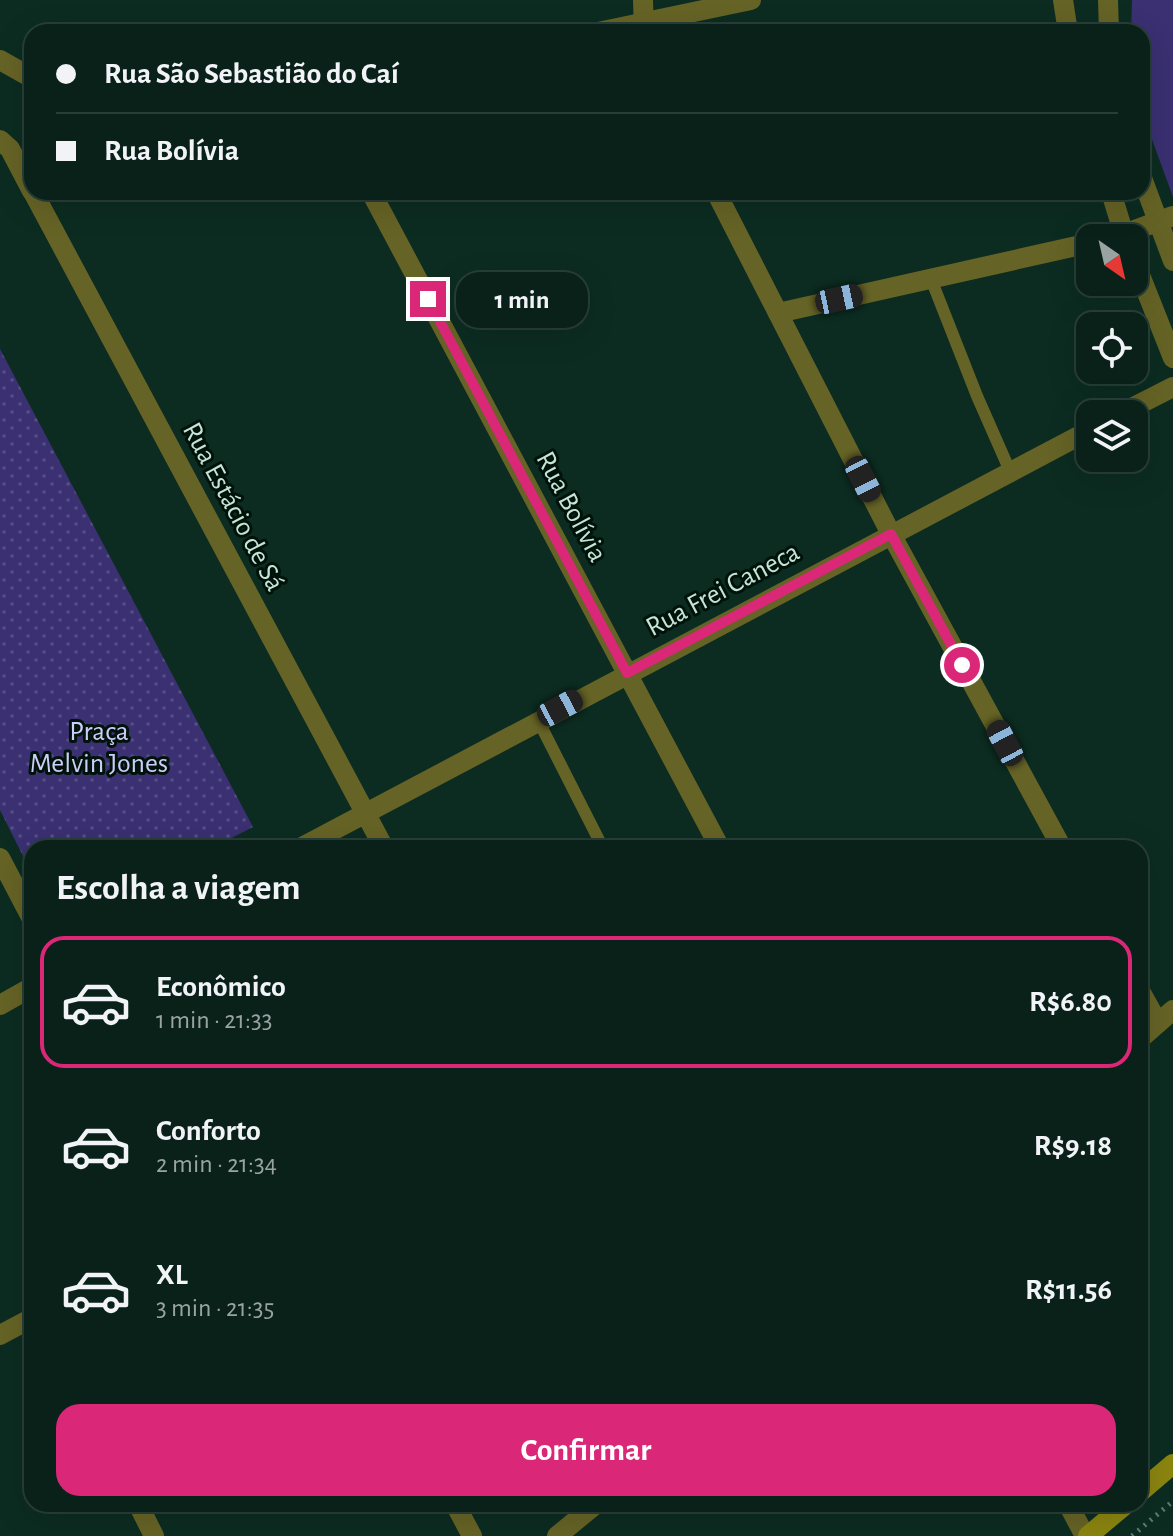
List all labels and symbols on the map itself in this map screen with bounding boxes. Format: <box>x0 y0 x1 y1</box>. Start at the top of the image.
north arrow <box>1076 224 1148 296</box>
callout: 1 min <box>456 271 588 327</box>
route end <box>410 281 446 317</box>
car <box>813 282 865 316</box>
street label: Rua Estácio de Sá <box>177 418 289 596</box>
street label: Rua Bolívia <box>530 447 612 567</box>
car <box>841 452 885 506</box>
street label: Rua Frei Caneca <box>642 538 804 642</box>
route start <box>944 647 980 683</box>
car <box>533 686 587 730</box>
car <box>983 716 1027 770</box>
park label: Praça Melvin Jones <box>30 718 168 778</box>

